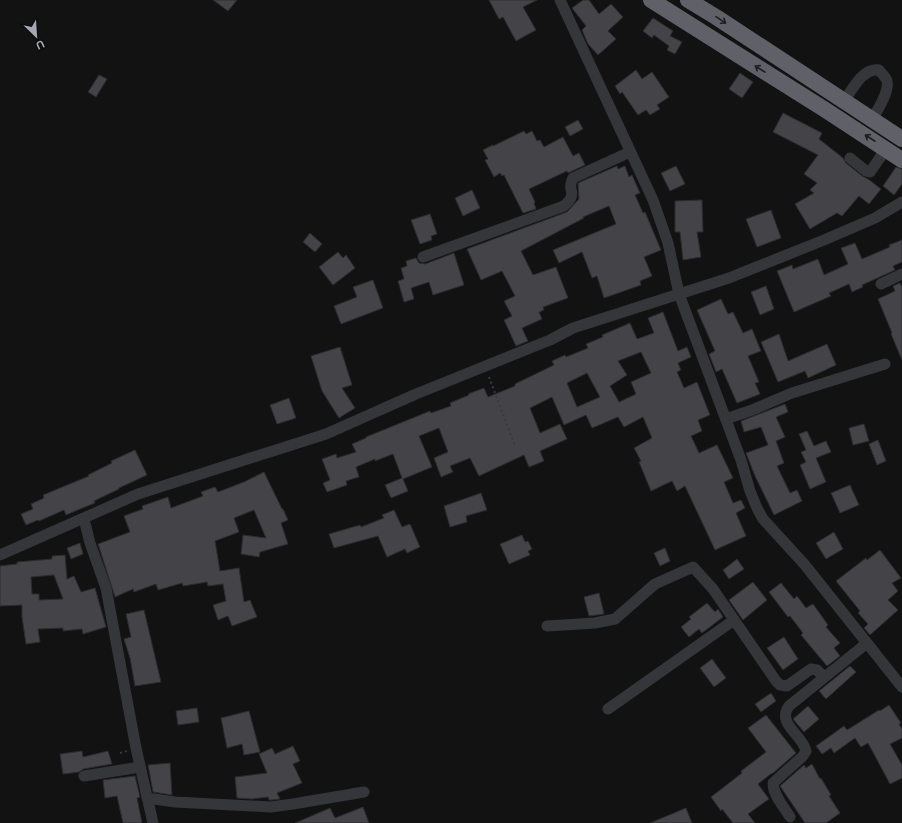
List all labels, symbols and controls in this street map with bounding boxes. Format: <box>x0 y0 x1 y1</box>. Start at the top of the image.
north arrow <box>16 16 56 56</box>
one-way arrow <box>716 16 727 24</box>
text: U <box>34 38 46 52</box>
one-way arrow <box>754 64 766 72</box>
one-way arrow <box>864 134 875 143</box>

